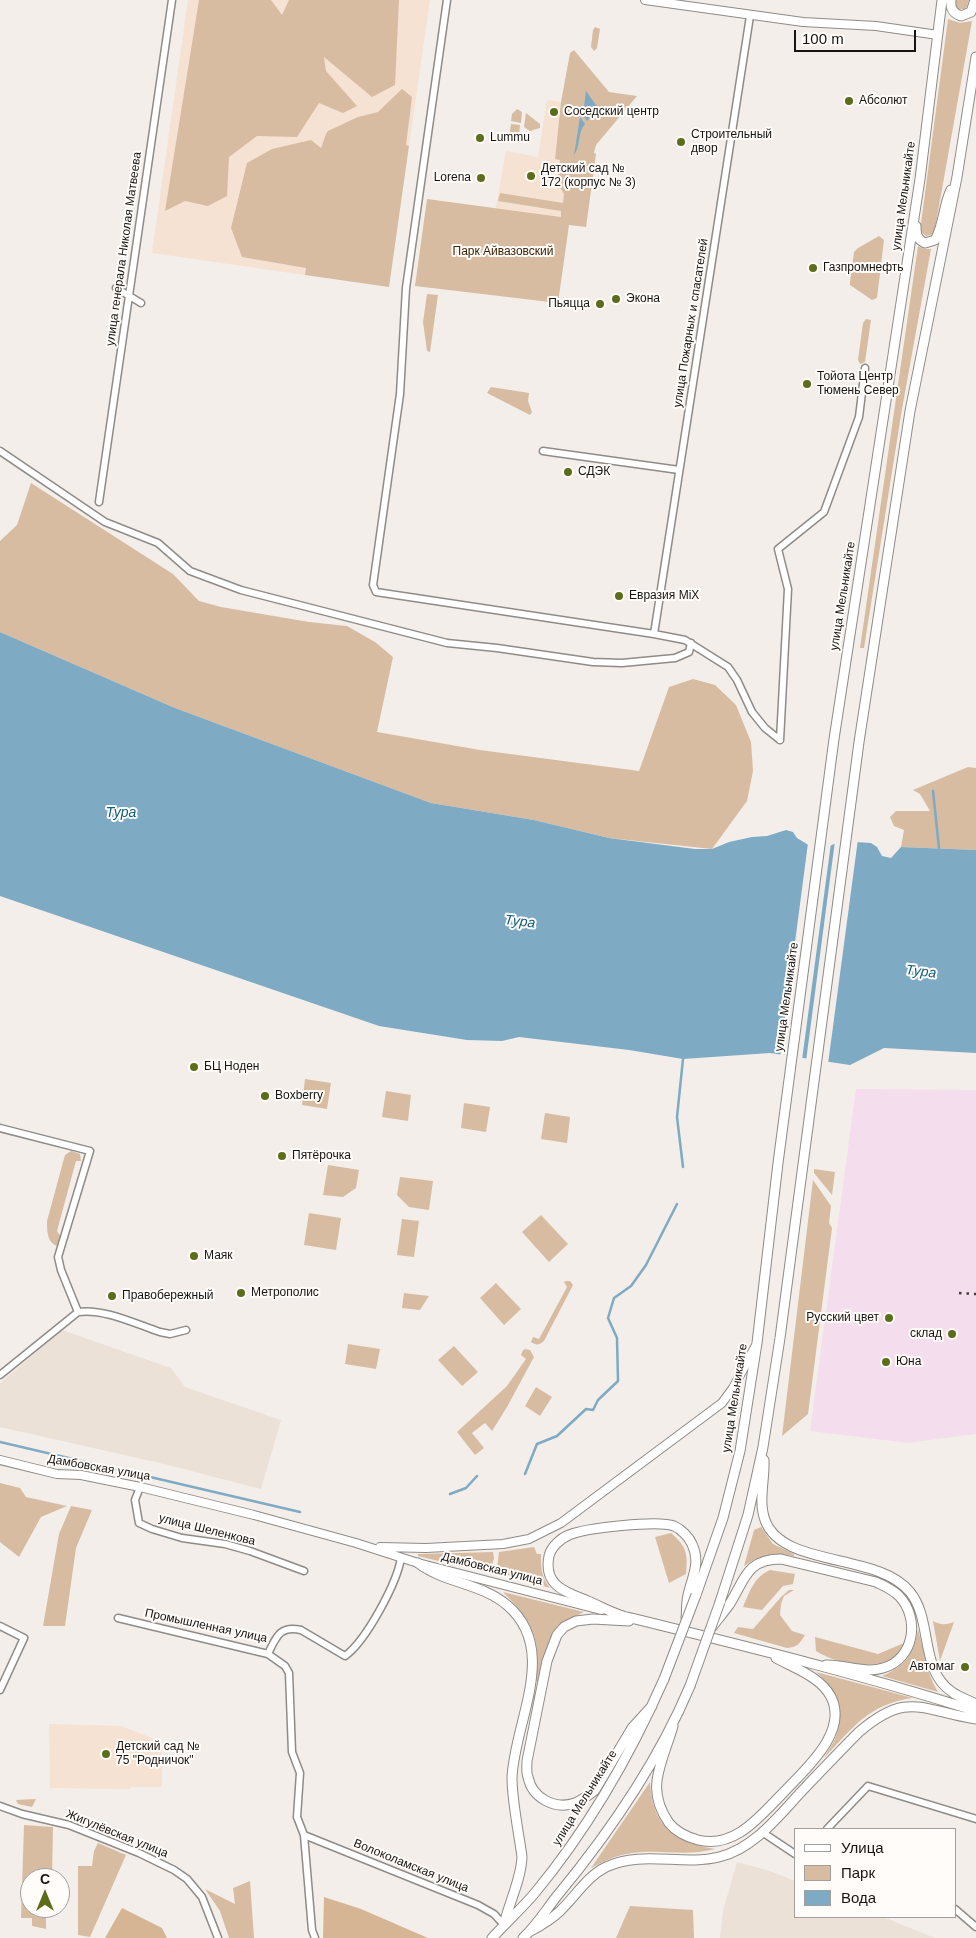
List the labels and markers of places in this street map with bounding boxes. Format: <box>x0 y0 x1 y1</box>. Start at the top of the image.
place label: Абсолют <box>859 94 908 108</box>
marker: Абсолют <box>843 95 855 107</box>
place label: Соседский центр <box>564 105 659 119</box>
marker: Соседский центр <box>548 106 560 118</box>
place label: Строительный двор <box>691 128 772 156</box>
place label: Lummu <box>490 131 530 145</box>
marker: Lummu <box>474 132 486 144</box>
marker: Строительный двор <box>675 136 687 148</box>
place label: Детский сад № 172 (корпус № 3) <box>541 162 636 190</box>
marker: Детский сад № 172 (корпус № 3) <box>525 170 537 182</box>
place label: Lorena <box>434 171 471 185</box>
marker: Lorena <box>475 172 487 184</box>
place label: Газпромнефть <box>823 261 904 275</box>
marker: Газпромнефть <box>807 262 819 274</box>
place label: Экона <box>626 292 660 306</box>
marker: Экона <box>610 293 622 305</box>
place label: Пьяцца <box>548 297 590 311</box>
marker: Пьяцца <box>594 298 606 310</box>
place label: Тойота Центр Тюмень Север <box>817 370 899 398</box>
marker: Тойота Центр Тюмень Север <box>801 378 813 390</box>
place label: СДЭК <box>578 465 610 479</box>
marker: СДЭК <box>562 466 574 478</box>
place label: Евразия MiX <box>629 589 699 603</box>
marker: Евразия MiX <box>613 590 625 602</box>
place label: БЦ Ноден <box>204 1060 259 1074</box>
marker: БЦ Ноден <box>188 1061 200 1073</box>
place label: Boxberry <box>275 1089 323 1103</box>
marker: Boxberry <box>259 1090 271 1102</box>
place label: Пятёрочка <box>292 1149 351 1163</box>
marker: Пятёрочка <box>276 1150 288 1162</box>
place label: Маяк <box>204 1249 233 1263</box>
marker: Маяк <box>188 1250 200 1262</box>
place label: Метрополис <box>251 1286 319 1300</box>
marker: Метрополис <box>235 1287 247 1299</box>
place label: Правобережный <box>122 1289 213 1303</box>
marker: Правобережный <box>106 1290 118 1302</box>
place label: Русский цвет <box>806 1311 879 1325</box>
marker: Русский цвет <box>883 1312 895 1324</box>
place label: склад <box>910 1327 942 1341</box>
marker: склад <box>946 1328 958 1340</box>
place label: Юна <box>896 1355 921 1369</box>
marker: Юна <box>880 1356 892 1368</box>
place label: Автомаг <box>910 1660 955 1674</box>
marker: Автомаг <box>959 1661 971 1673</box>
place label: Детский сад № 75 "Родничок" <box>116 1740 200 1768</box>
marker: Детский сад № 75 "Родничок" <box>100 1748 112 1760</box>

